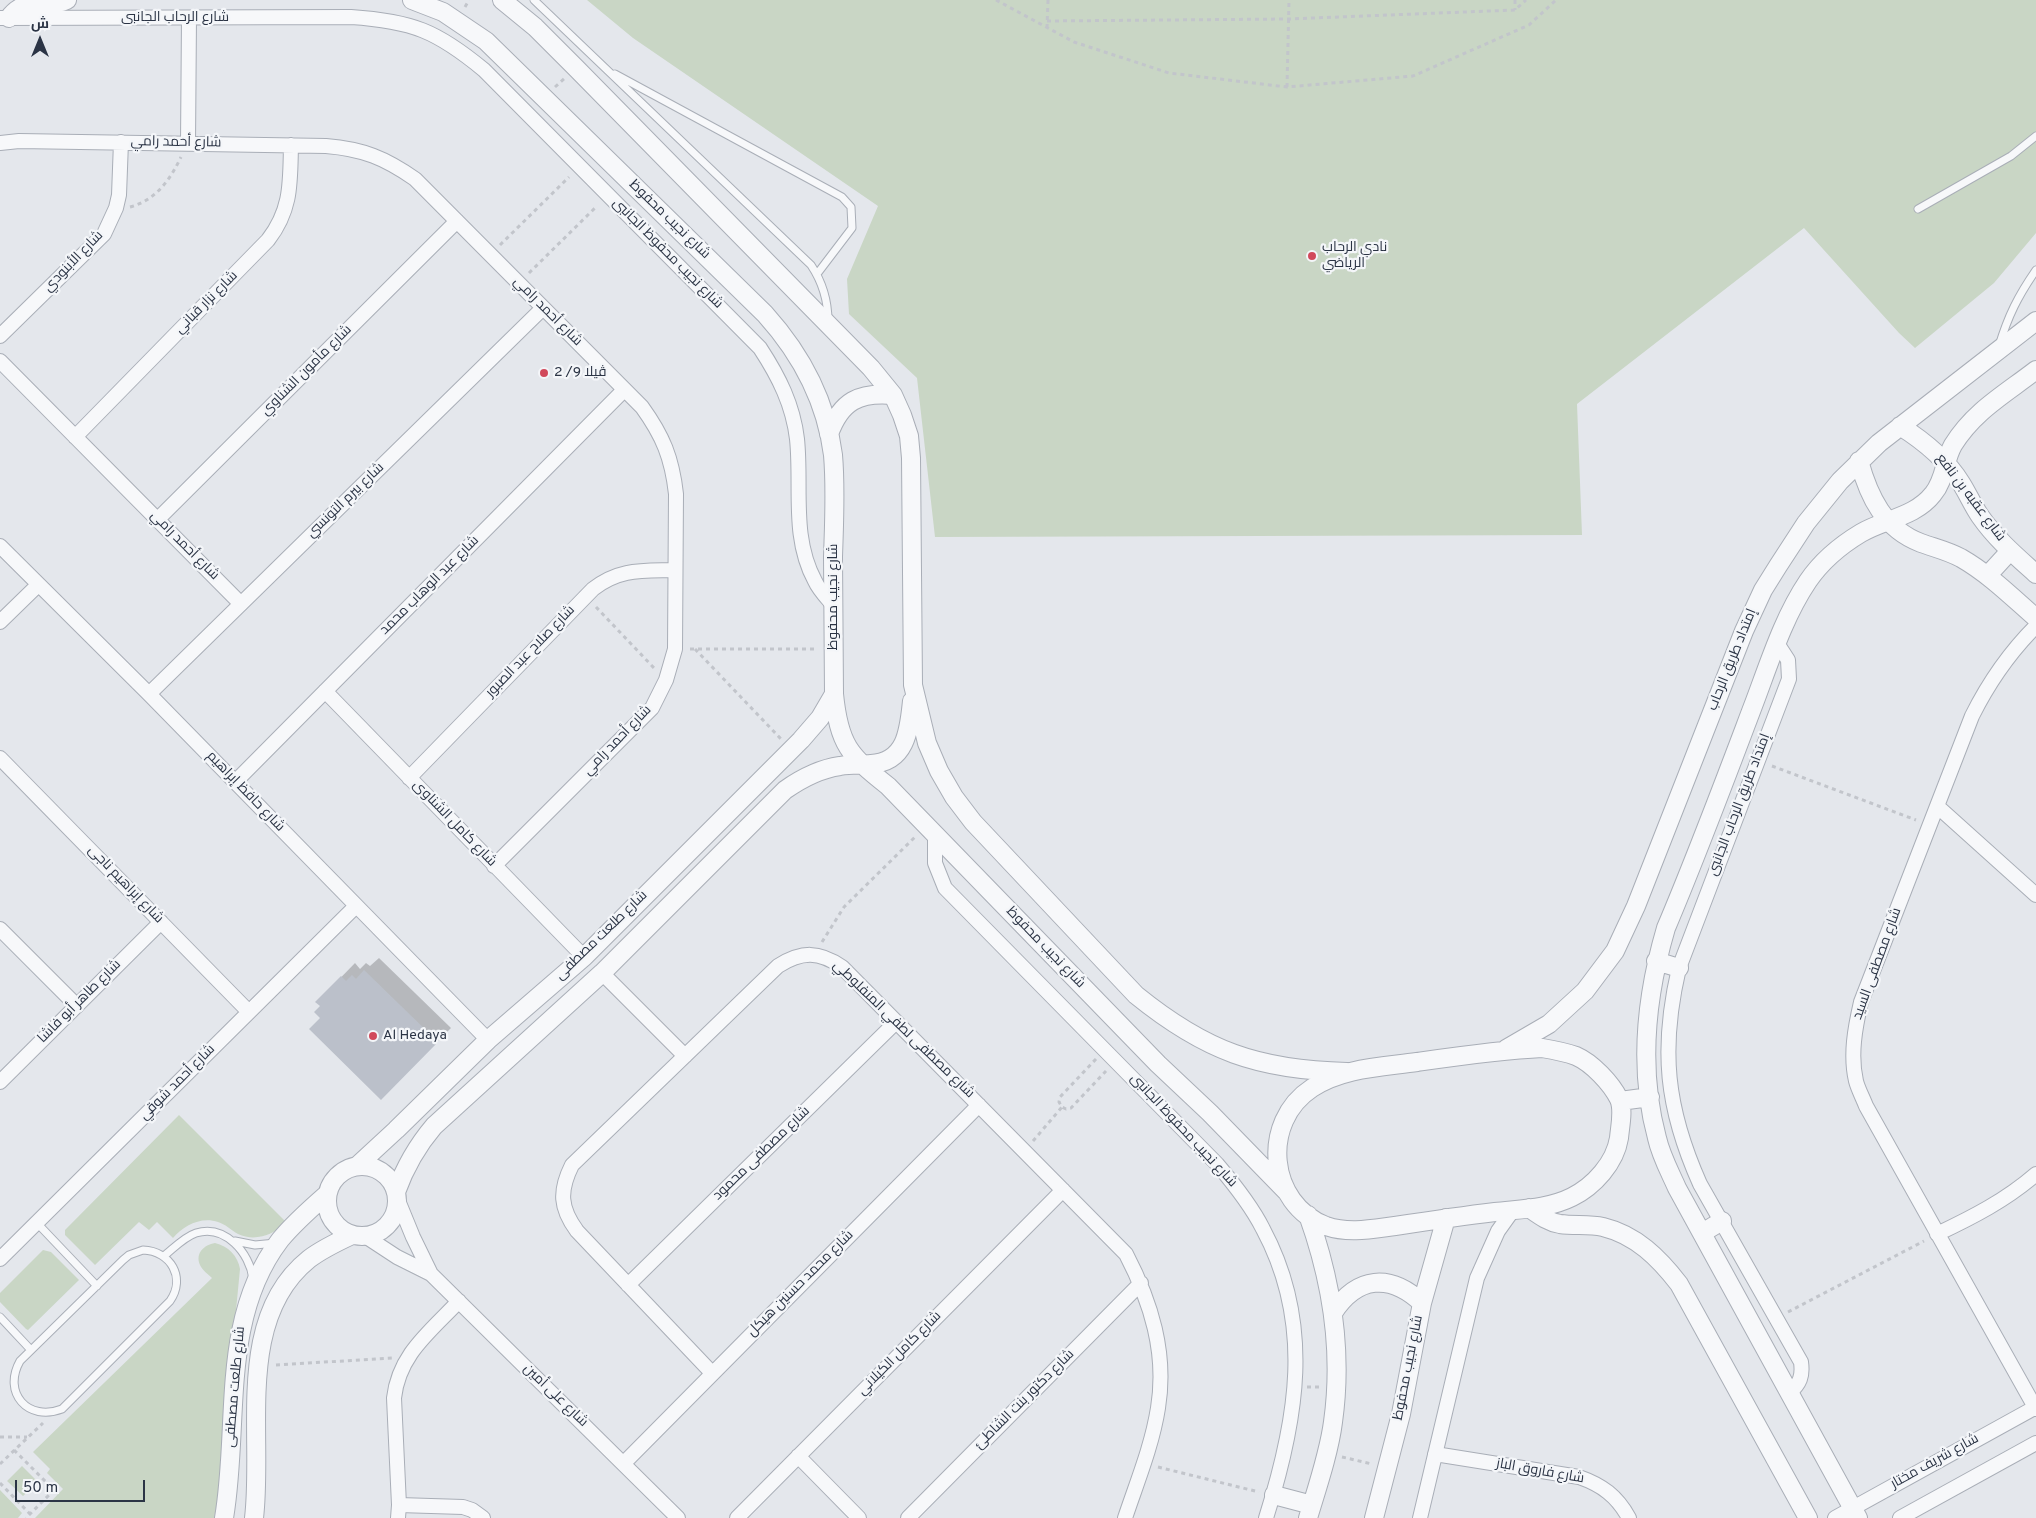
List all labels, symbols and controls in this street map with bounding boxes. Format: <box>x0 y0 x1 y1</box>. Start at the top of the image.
street label: شارع الرحاب الجانبى <box>121 10 229 26</box>
north arrow <box>15 15 65 65</box>
text: ش <box>31 16 49 33</box>
street label: شارع أحمد رامي <box>130 134 222 152</box>
street label: شارع نجيب محفوظ <box>625 177 713 263</box>
street label: شارع نجيب محفوظ الجانبى <box>608 195 726 313</box>
street label: شارع الأبنودي <box>41 228 107 296</box>
place label: نادي الرحاب الرياضي <box>1322 240 1387 272</box>
marker: نادي الرحاب الرياضي <box>1306 250 1318 262</box>
street label: شارع نزار قباني <box>172 268 242 338</box>
street label: شارع أحمد رامي <box>509 274 585 350</box>
street label: شارع مأمون الشناوي <box>258 322 356 420</box>
place label: ڤيلا 9/ 2 <box>554 365 606 381</box>
marker: ڤيلا 9/ 2 <box>538 367 550 379</box>
street label: شارع عقبه بن نافع <box>1932 451 2008 545</box>
street label: شارع بيرم التونسي <box>304 460 388 542</box>
street label: شارع أحمد رامي <box>146 508 222 584</box>
street label: شارع عبد الوهاب محمد <box>377 533 483 639</box>
street label: شارع نجيب محفوظ <box>826 544 842 650</box>
street label: شارع صلاح عبد الصبور <box>483 603 579 701</box>
street label: إمتداد طريق الرحاب <box>1705 607 1761 713</box>
street label: شارع أحمد رامي <box>580 702 656 780</box>
street label: إمتداد طريق الرحاب الجانبى <box>1705 732 1775 878</box>
street label: شارع حافظ إبراهيم <box>202 748 288 836</box>
street label: شارع كامل الشناوى <box>409 777 499 871</box>
street label: شارع إبراهيم ناجى <box>84 843 166 927</box>
street label: شارع طلعت مصطفى <box>552 888 652 984</box>
street label: شارع نجيب محفوظ <box>1002 904 1088 992</box>
street label: شارع مصطفى السيد <box>1850 906 1906 1022</box>
street label: شارع طاهر أبو فاشا <box>35 957 125 1047</box>
street label: شارع مصطفى لطفي المنفلوطي <box>829 958 977 1102</box>
place label: Al Hedaya <box>383 1028 447 1044</box>
marker: Al Hedaya <box>367 1030 379 1042</box>
street label: شارع أحمد شوقي <box>137 1042 219 1124</box>
street label: شارع نجيب محفوظ الجانبى <box>1126 1071 1240 1191</box>
street label: شارع مصطفى محمود <box>710 1103 814 1205</box>
street label: شارع محمد حسنين هيكل <box>744 1227 858 1341</box>
street label: شارع كامل الكيلاني <box>855 1309 945 1399</box>
street label: شارع نجيب محفوظ <box>1391 1314 1427 1422</box>
street label: شارع طلعت مصطفى <box>222 1326 250 1448</box>
street label: شارع دكتور بنت الشاطئ <box>972 1347 1078 1453</box>
street label: شارع على أمين <box>519 1361 591 1431</box>
street label: شارع شريف مختار <box>1888 1431 1982 1493</box>
street label: شارع فاروق الباز <box>1495 1456 1585 1488</box>
scale bar <box>18 1470 148 1502</box>
text: 50 m <box>23 1479 58 1498</box>

